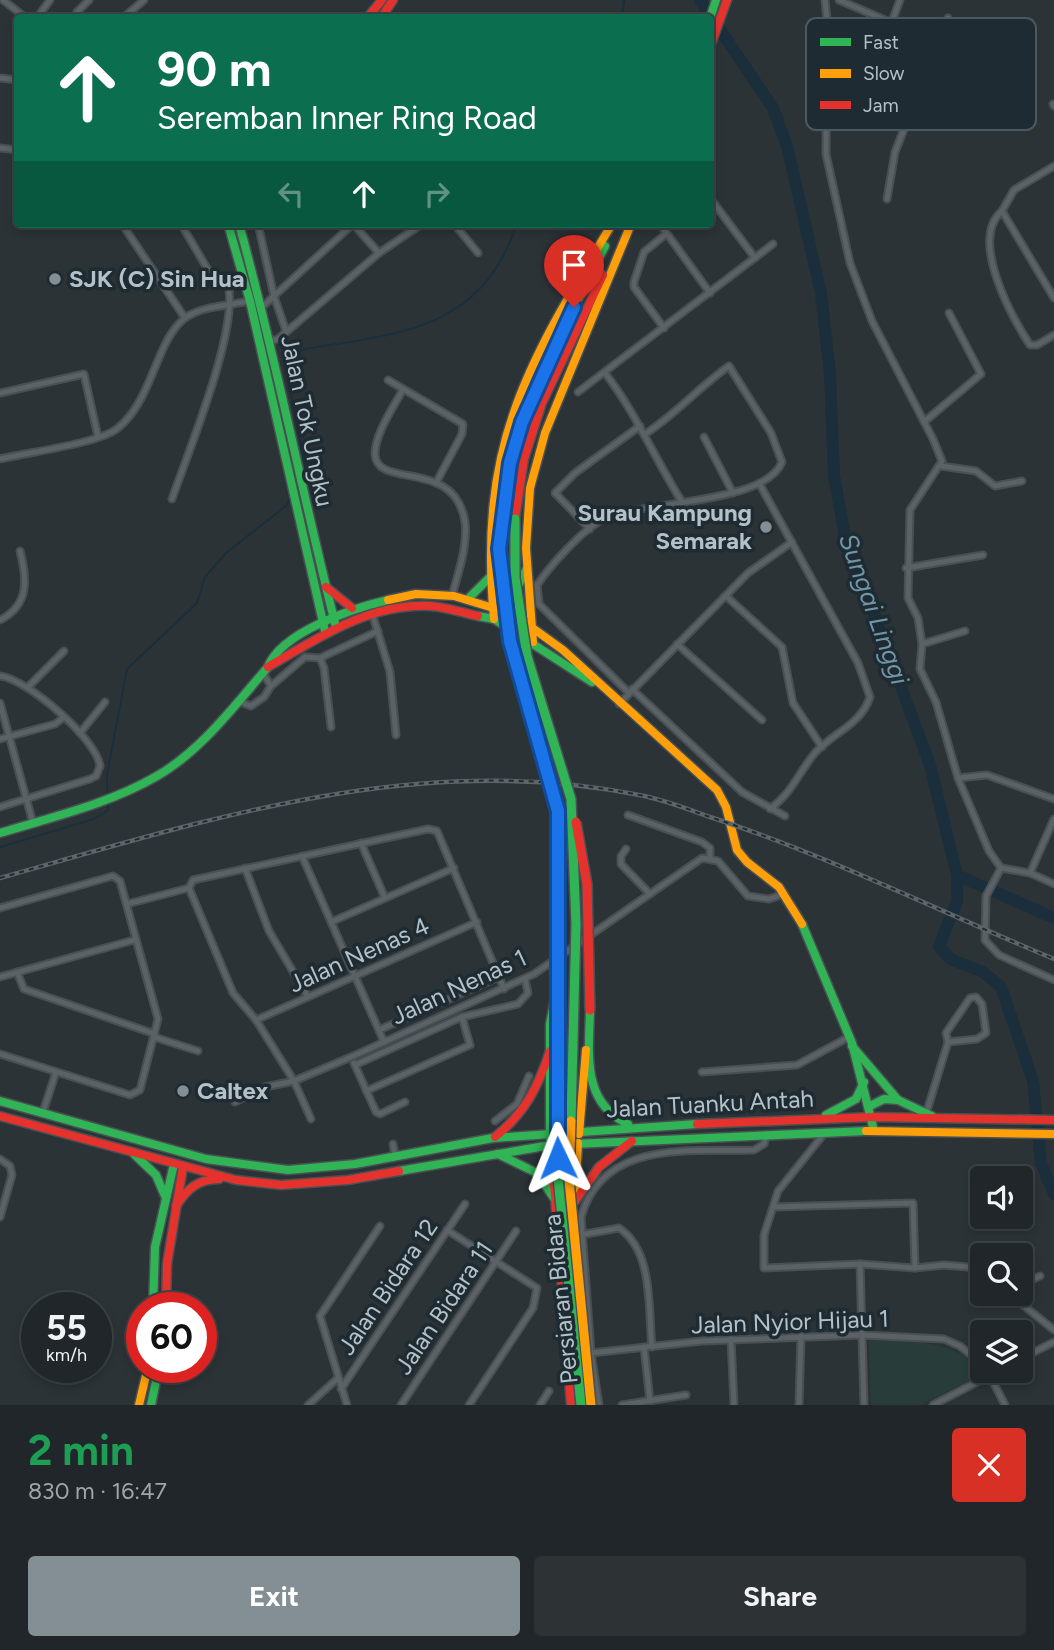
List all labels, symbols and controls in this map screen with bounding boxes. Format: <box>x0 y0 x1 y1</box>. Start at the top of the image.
legend <box>806 18 1036 130</box>
text: Fast <box>863 31 899 54</box>
text: 90 m <box>157 39 272 98</box>
icon: ahead <box>42 42 133 133</box>
text: Slow <box>863 62 905 85</box>
text: Jam <box>863 94 899 117</box>
text: Seremban Inner Ring Road <box>157 99 537 137</box>
icon: left <box>272 175 310 213</box>
icon: ahead <box>345 175 383 213</box>
icon: right <box>418 175 456 213</box>
pin <box>544 235 604 307</box>
icon: arrive <box>555 246 593 284</box>
place label: SJK (C) Sin Hua <box>69 264 245 293</box>
marker: SJK (C) Sin Hua <box>47 271 63 287</box>
street label: Jalan Tok Ungku <box>275 333 340 509</box>
place label: Surau Kampung Semarak <box>577 498 752 555</box>
marker: Surau Kampung Semarak <box>758 519 774 535</box>
water label: Sungai Linggi <box>832 529 916 690</box>
street label: Jalan Nenas 4 <box>284 911 434 998</box>
street label: Jalan Nenas 1 <box>387 943 531 1030</box>
place label: Caltex <box>197 1076 268 1105</box>
marker: Caltex <box>175 1083 191 1099</box>
street label: Jalan Tuanku Antah <box>605 1084 815 1123</box>
position arrow <box>521 1121 595 1195</box>
map controls <box>970 1166 1033 1383</box>
button: sound <box>970 1166 1033 1229</box>
street label: Jalan Bidara 12 <box>332 1213 444 1360</box>
street label: Persiaran Bidara <box>537 1213 584 1385</box>
street label: Jalan Bidara 11 <box>388 1236 499 1380</box>
button: search <box>970 1243 1033 1306</box>
speed limit sign: 60 <box>126 1292 217 1383</box>
street label: Jalan Nyior Hijau 1 <box>691 1304 889 1339</box>
text: 55 <box>46 1307 87 1349</box>
button: layers <box>970 1320 1033 1383</box>
text: km/h <box>46 1344 87 1366</box>
text: 2 min <box>28 1425 134 1476</box>
button: close <box>952 1428 1026 1502</box>
text: 830 m · 16:47 <box>28 1477 167 1505</box>
button: Exit <box>28 1556 520 1636</box>
button: Share <box>534 1556 1026 1636</box>

